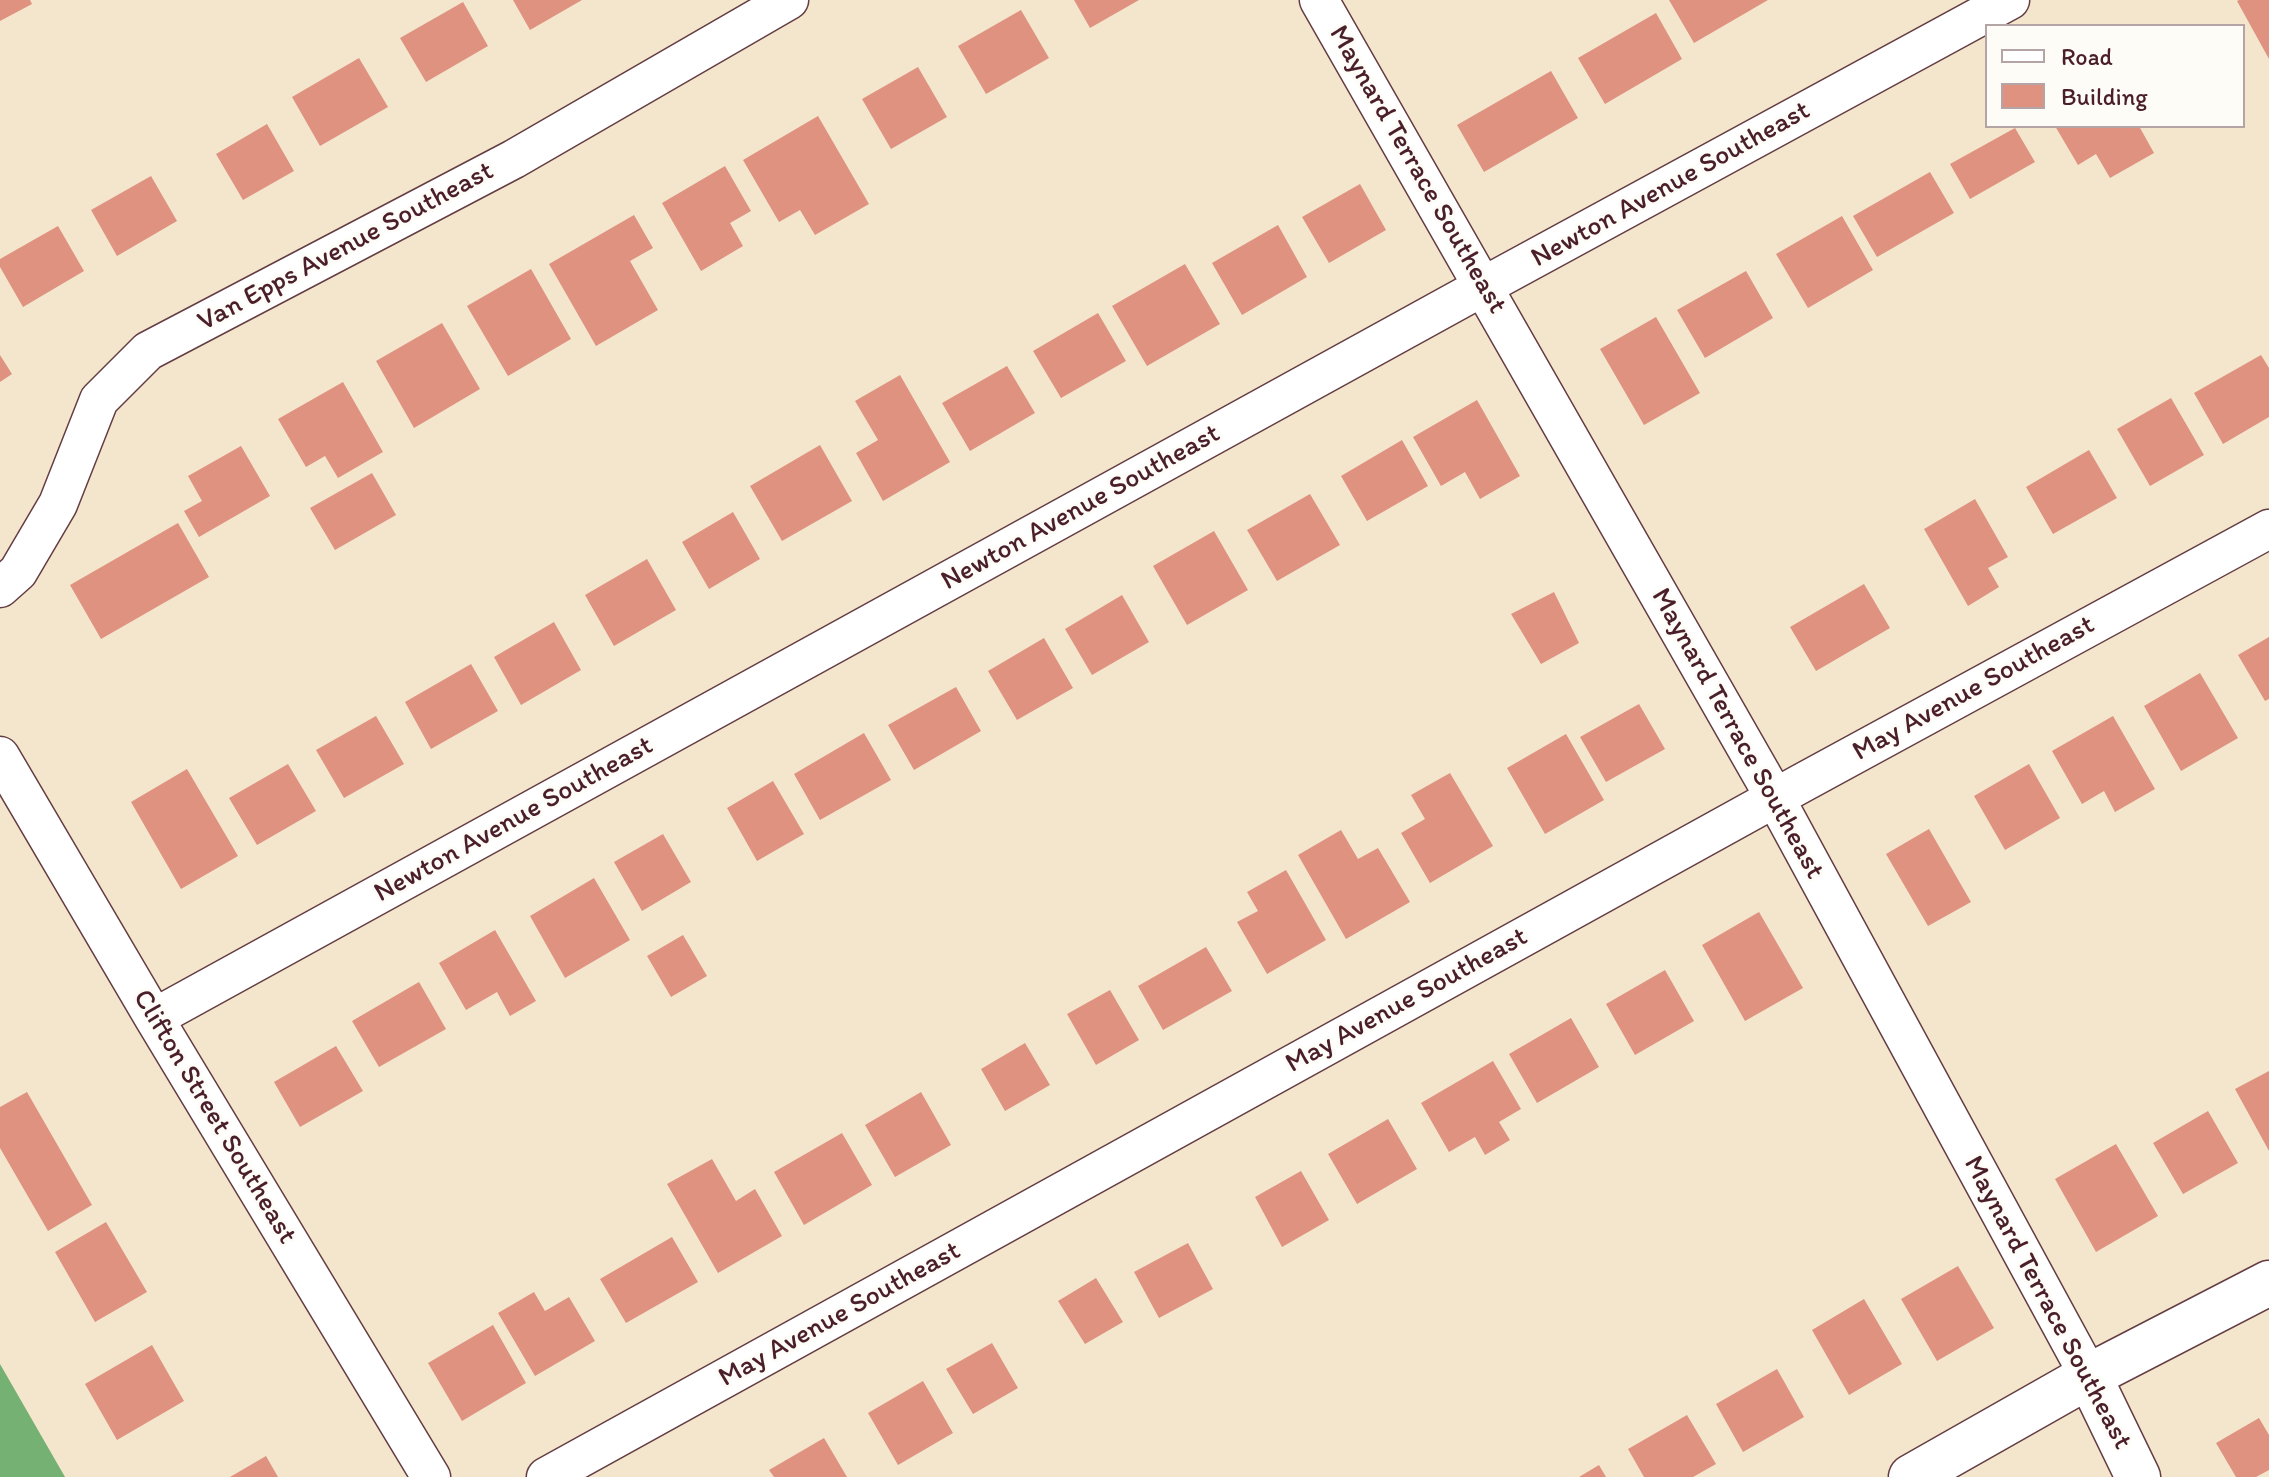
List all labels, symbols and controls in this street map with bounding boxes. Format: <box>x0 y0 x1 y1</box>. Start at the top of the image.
street label: Maynard Terrace Southeast <box>1321 20 1513 320</box>
legend <box>1985 24 2245 128</box>
text: Road <box>2061 42 2113 71</box>
text: Building <box>2061 82 2148 111</box>
street label: Newton Avenue Southeast <box>1526 94 1816 276</box>
street label: Van Epps Avenue Southeast <box>192 155 500 339</box>
street label: Newton Avenue Southeast <box>936 417 1226 599</box>
street label: Maynard Terrace Southeast <box>1643 583 1831 885</box>
street label: May Avenue Southeast <box>1847 609 2101 769</box>
street label: Newton Avenue Southeast <box>369 729 659 911</box>
street label: May Avenue Southeast <box>1280 921 1534 1081</box>
street label: Clifton Street Southeast <box>125 984 303 1250</box>
street label: Maynard Terrace Southeast <box>1955 1151 2139 1455</box>
street label: May Avenue Southeast <box>713 1235 967 1395</box>

